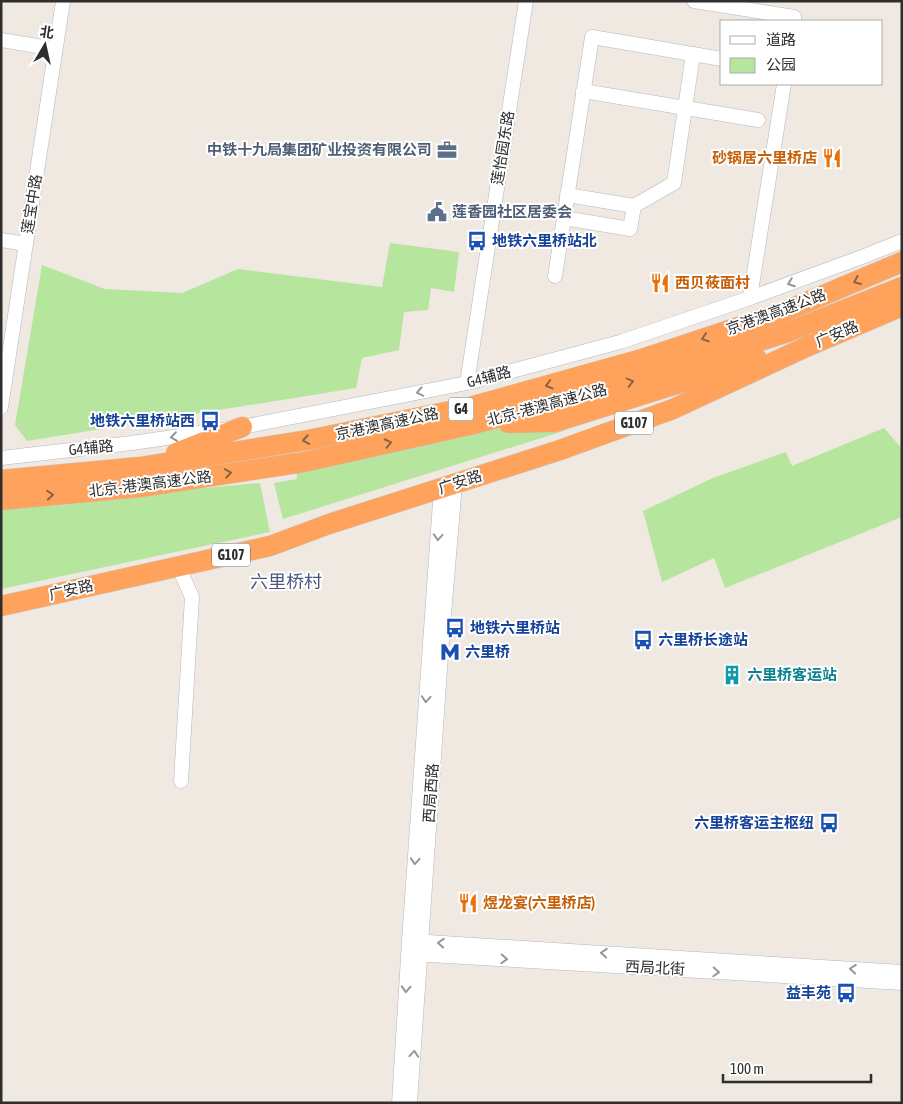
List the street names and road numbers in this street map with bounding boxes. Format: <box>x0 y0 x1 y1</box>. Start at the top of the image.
street label: 莲怡园东路 <box>488 110 517 186</box>
street label: 莲宝中路 <box>18 173 45 235</box>
street label: 京港澳高速公路 <box>724 286 828 337</box>
street label: 广安路 <box>813 317 861 350</box>
street label: G4辅路 <box>465 362 513 391</box>
street label: 北京-港澳高速公路 <box>485 380 609 429</box>
road number: G4 <box>448 398 474 420</box>
street label: 京港澳高速公路 <box>334 404 440 443</box>
road number: G107 <box>615 412 653 434</box>
street label: G4辅路 <box>68 437 114 458</box>
street label: 广安路 <box>436 466 484 497</box>
street label: 北京-港澳高速公路 <box>87 468 212 499</box>
road number: G107 <box>212 544 250 566</box>
street label: 广安路 <box>47 576 95 603</box>
street label: 西局西路 <box>420 762 441 823</box>
street label: 西局北街 <box>625 957 685 978</box>

